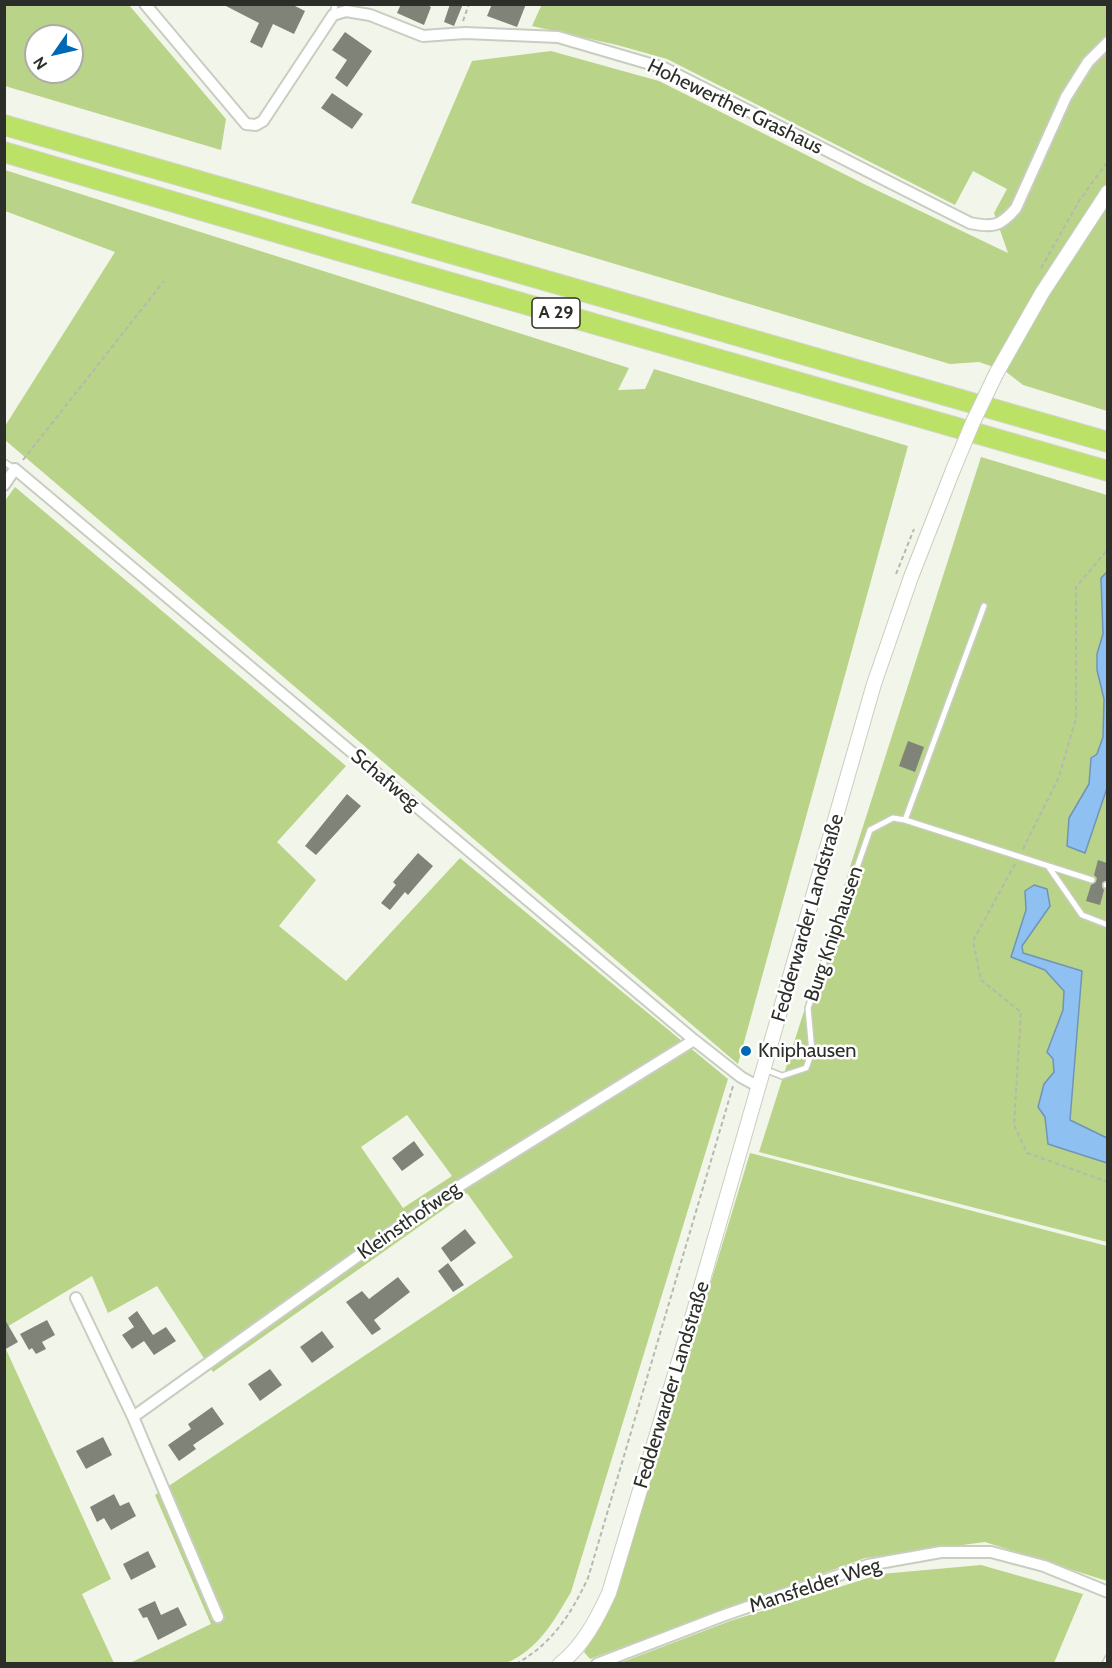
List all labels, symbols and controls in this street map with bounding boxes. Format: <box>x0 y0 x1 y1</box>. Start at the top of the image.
north arrow <box>24 24 84 84</box>
text: N <box>29 53 51 73</box>
street label: Hohewerther Grashaus <box>643 54 827 160</box>
road number: A 29 <box>532 298 580 328</box>
street label: Schafweg <box>346 744 424 816</box>
street label: Fedderwarder Landstraße <box>767 811 849 1025</box>
street label: Burg Kniphausen <box>800 863 868 1005</box>
place label: Kniphausen <box>758 1039 856 1063</box>
marker: Kniphausen <box>739 1044 753 1058</box>
street label: Kleinsthofweg <box>353 1177 465 1265</box>
street label: Fedderwarder Landstraße <box>629 1279 715 1491</box>
street label: Mansfelder Weg <box>746 1553 884 1619</box>

